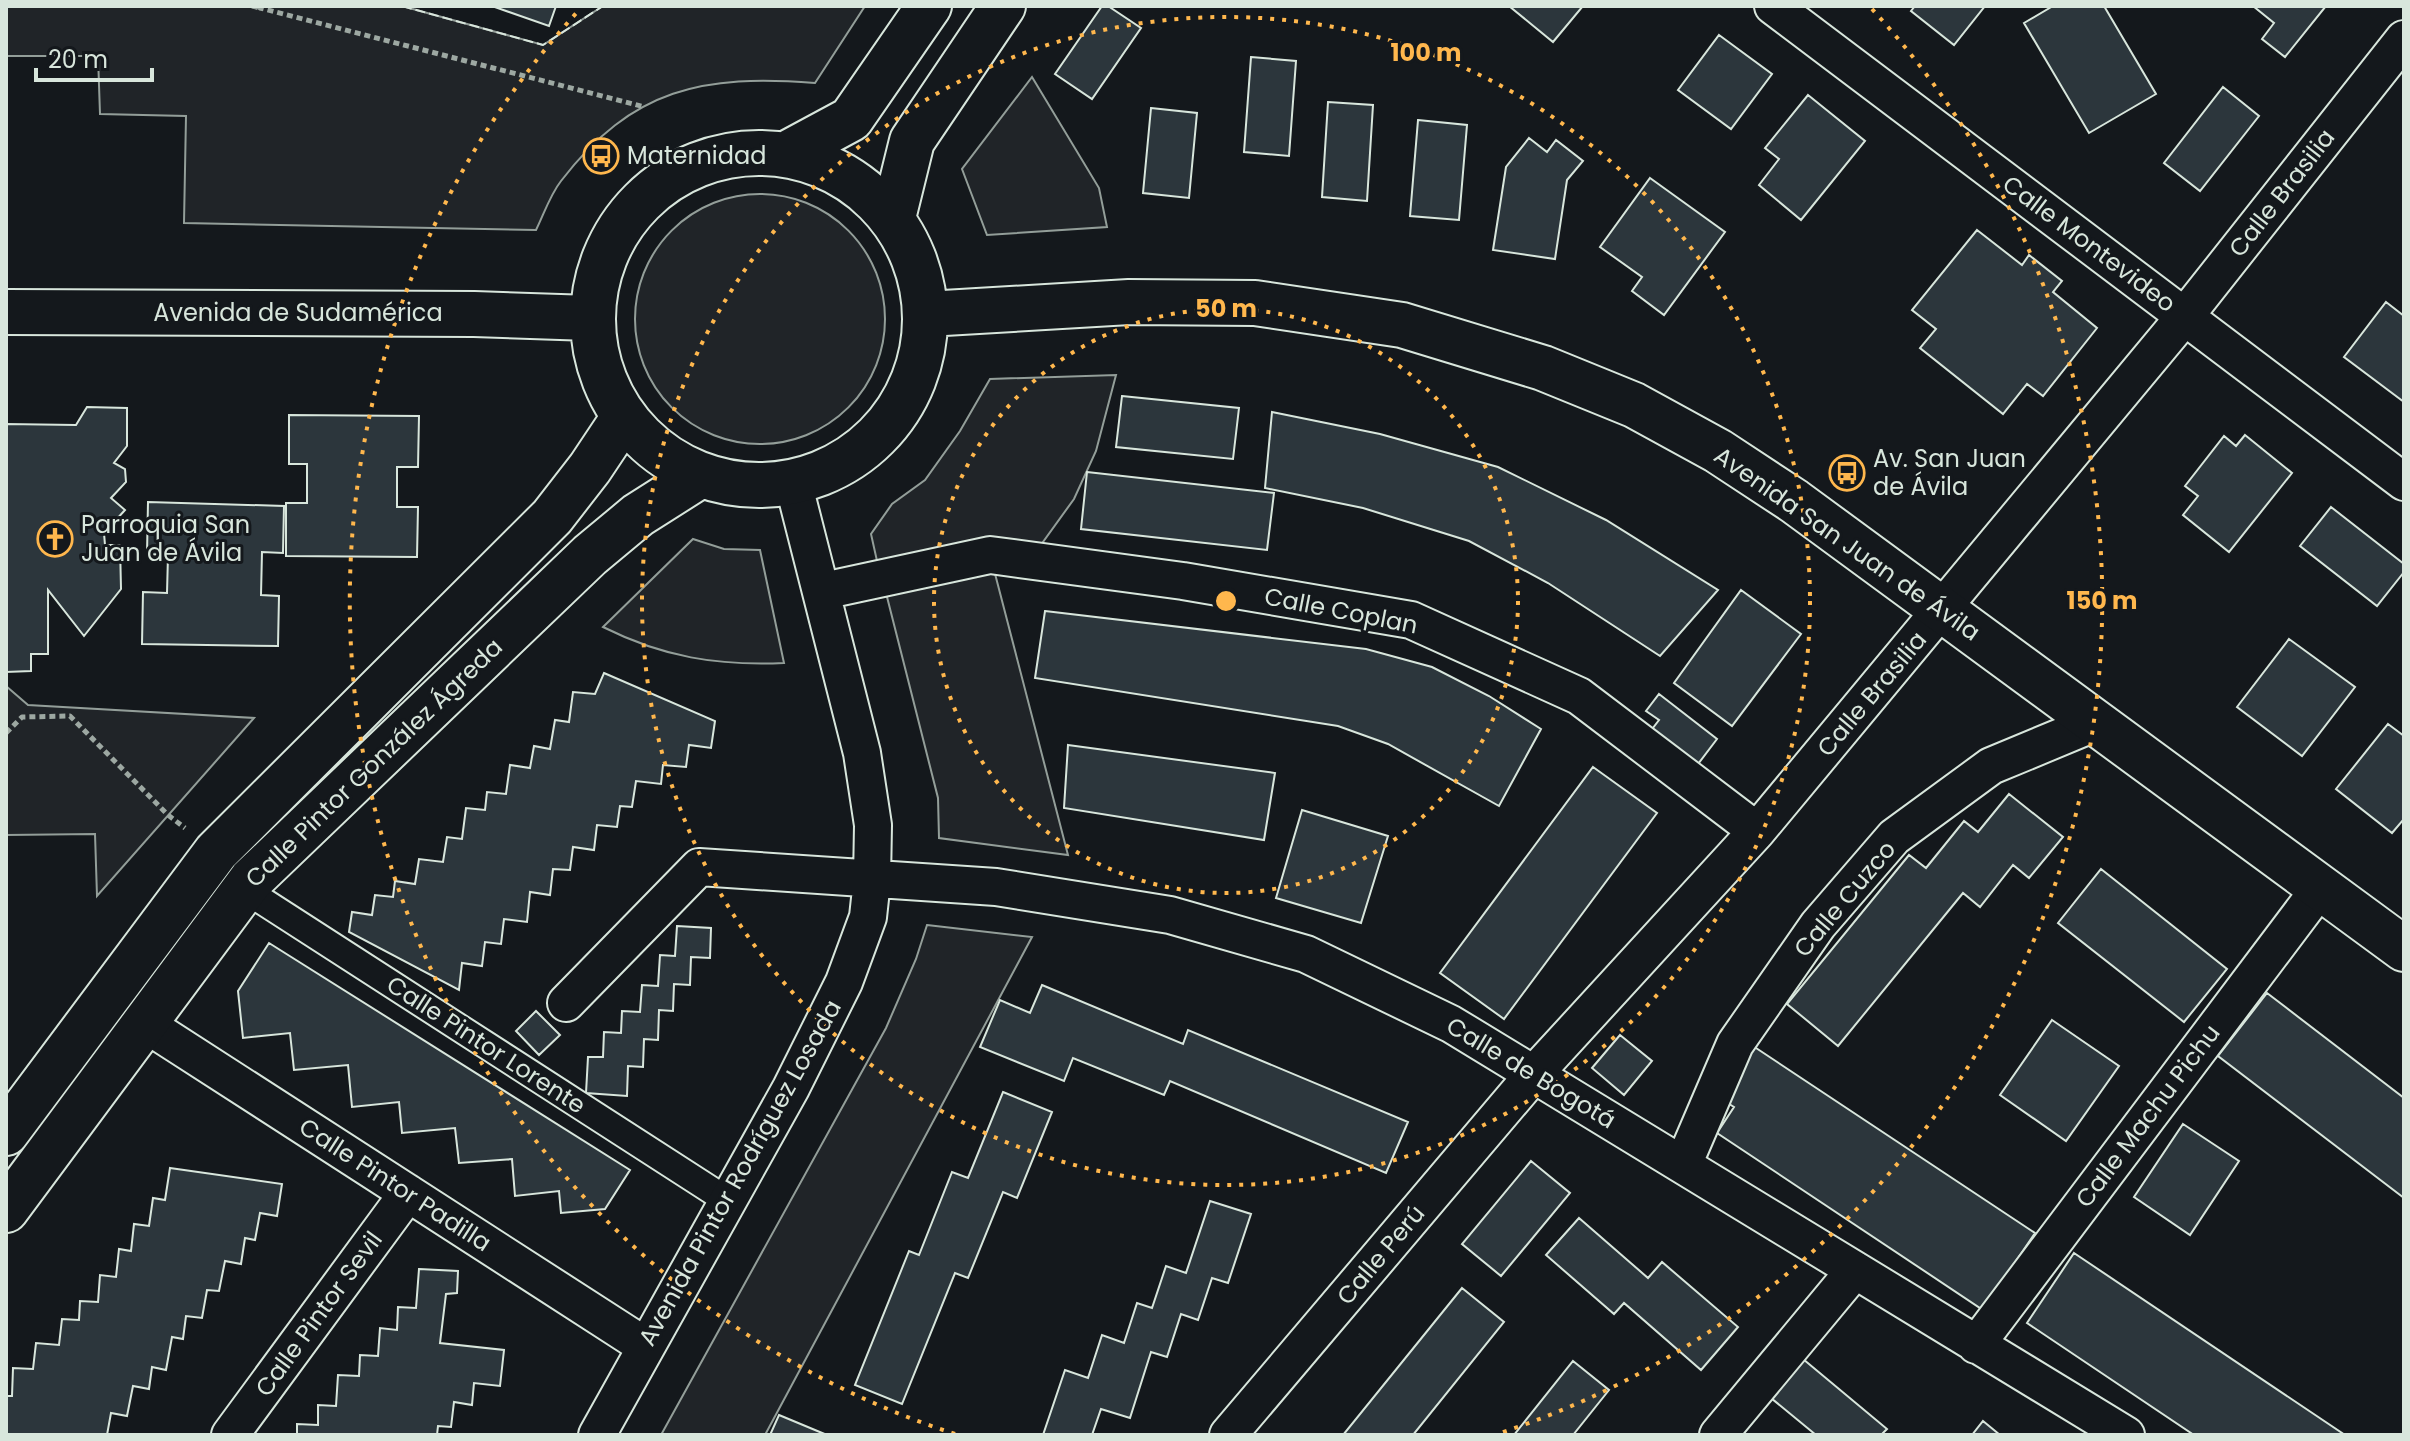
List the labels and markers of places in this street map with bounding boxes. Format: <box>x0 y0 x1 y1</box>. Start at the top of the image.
bus stop icon: Maternidad <box>582 137 620 175</box>
place label: Maternidad <box>627 139 766 172</box>
place label: Av. San Juan de Ávila <box>1873 442 2026 503</box>
bus stop icon: Av. San Juan de Ávila <box>1828 454 1866 492</box>
place label: Parroquia San Juan de Ávila <box>81 508 250 569</box>
church icon: Parroquia San Juan de Ávila <box>36 520 74 558</box>
centre of rings <box>1212 587 1240 615</box>

